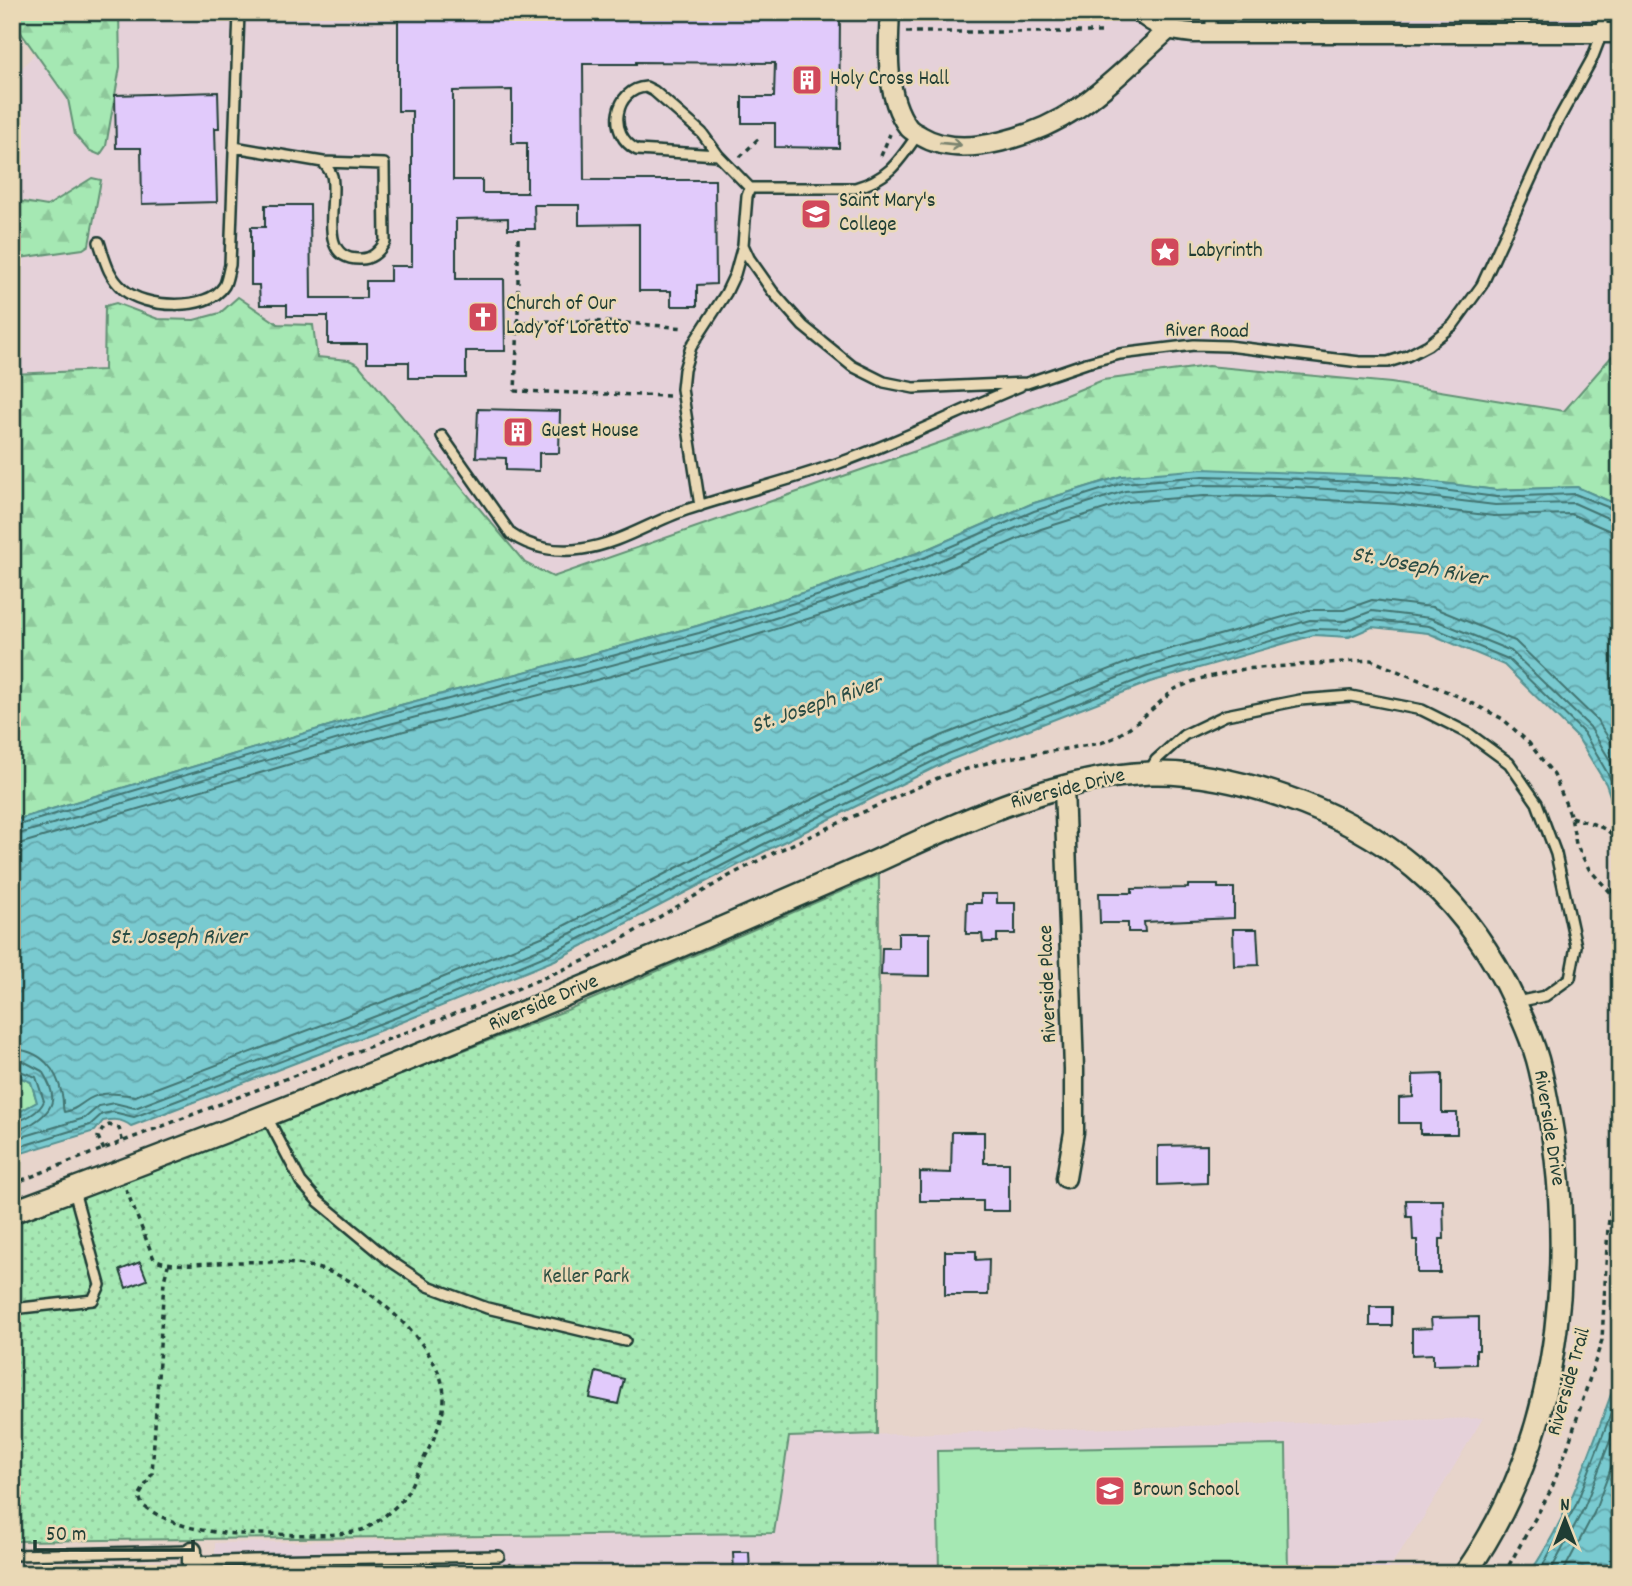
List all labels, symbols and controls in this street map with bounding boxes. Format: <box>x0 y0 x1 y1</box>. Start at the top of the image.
building icon: Holy Cross Hall <box>790 63 824 97</box>
place label: Holy Cross Hall <box>830 65 949 95</box>
one-way arrow <box>939 138 962 151</box>
place label: Saint Mary's College <box>839 187 936 241</box>
school or university icon: Saint Mary's College <box>799 197 833 231</box>
place icon: Labyrinth <box>1148 235 1182 269</box>
place label: Labyrinth <box>1188 237 1263 267</box>
place label: Church of Our Lady of Loretto <box>506 290 629 344</box>
church icon: Church of Our Lady of Loretto <box>466 300 500 334</box>
street label: River Road <box>1165 316 1249 348</box>
building icon: Guest House <box>501 415 535 449</box>
place label: Guest House <box>541 417 639 447</box>
water label: St. Joseph River <box>1349 539 1491 598</box>
water label: St. Joseph River <box>747 667 889 744</box>
street label: Riverside Drive <box>1008 761 1128 819</box>
water label: St. Joseph River <box>110 922 249 955</box>
street label: Riverside Place <box>1032 924 1066 1044</box>
street label: Riverside Drive <box>484 967 604 1041</box>
street label: Riverside Drive <box>1524 1068 1572 1188</box>
park label: Keller Park <box>543 1263 629 1293</box>
street label: Riverside Trail <box>1540 1324 1600 1440</box>
school or university icon: Brown School <box>1093 1474 1127 1508</box>
place label: Brown School <box>1133 1476 1239 1506</box>
north arrow <box>1530 1484 1600 1554</box>
text: N <box>1560 1493 1570 1520</box>
scale bar <box>35 1509 192 1553</box>
text: 50 m <box>46 1521 86 1551</box>

